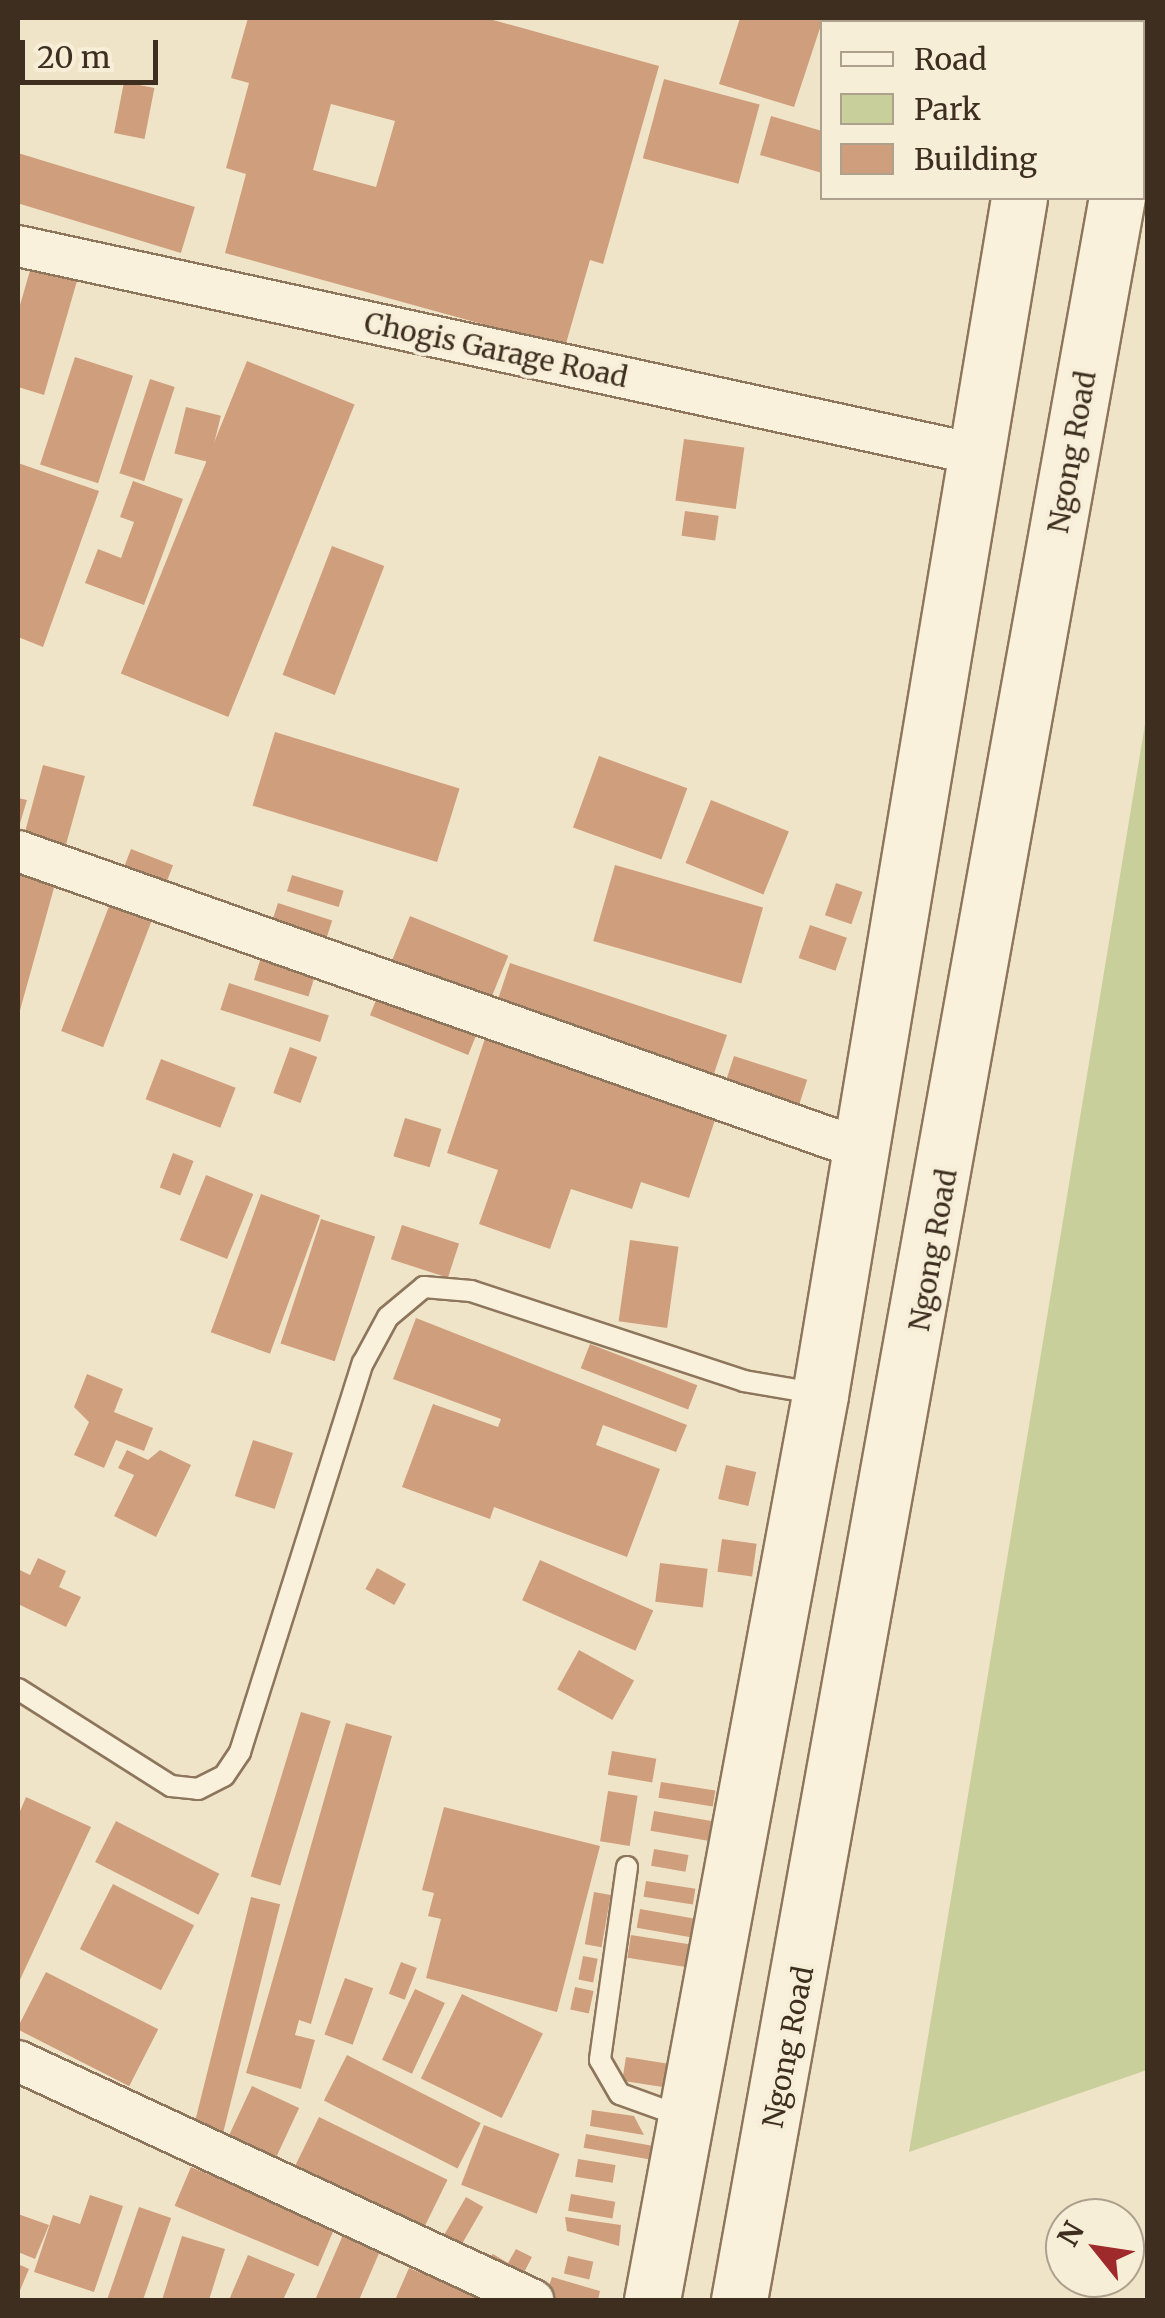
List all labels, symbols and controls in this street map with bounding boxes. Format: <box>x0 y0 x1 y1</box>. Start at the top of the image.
scale bar <box>25 20 162 82</box>
legend <box>820 20 1145 200</box>
text: 20 m <box>37 38 110 76</box>
text: Road <box>914 40 987 78</box>
text: Park <box>914 90 981 128</box>
text: Building <box>914 140 1037 178</box>
street label: Chogis Garage Road <box>361 306 631 394</box>
street label: Ngong Road <box>1041 368 1103 536</box>
street label: Ngong Road <box>902 1166 964 1334</box>
street label: Ngong Road <box>756 1963 820 2131</box>
north arrow <box>1045 2198 1145 2298</box>
text: N <box>1050 2215 1092 2253</box>

